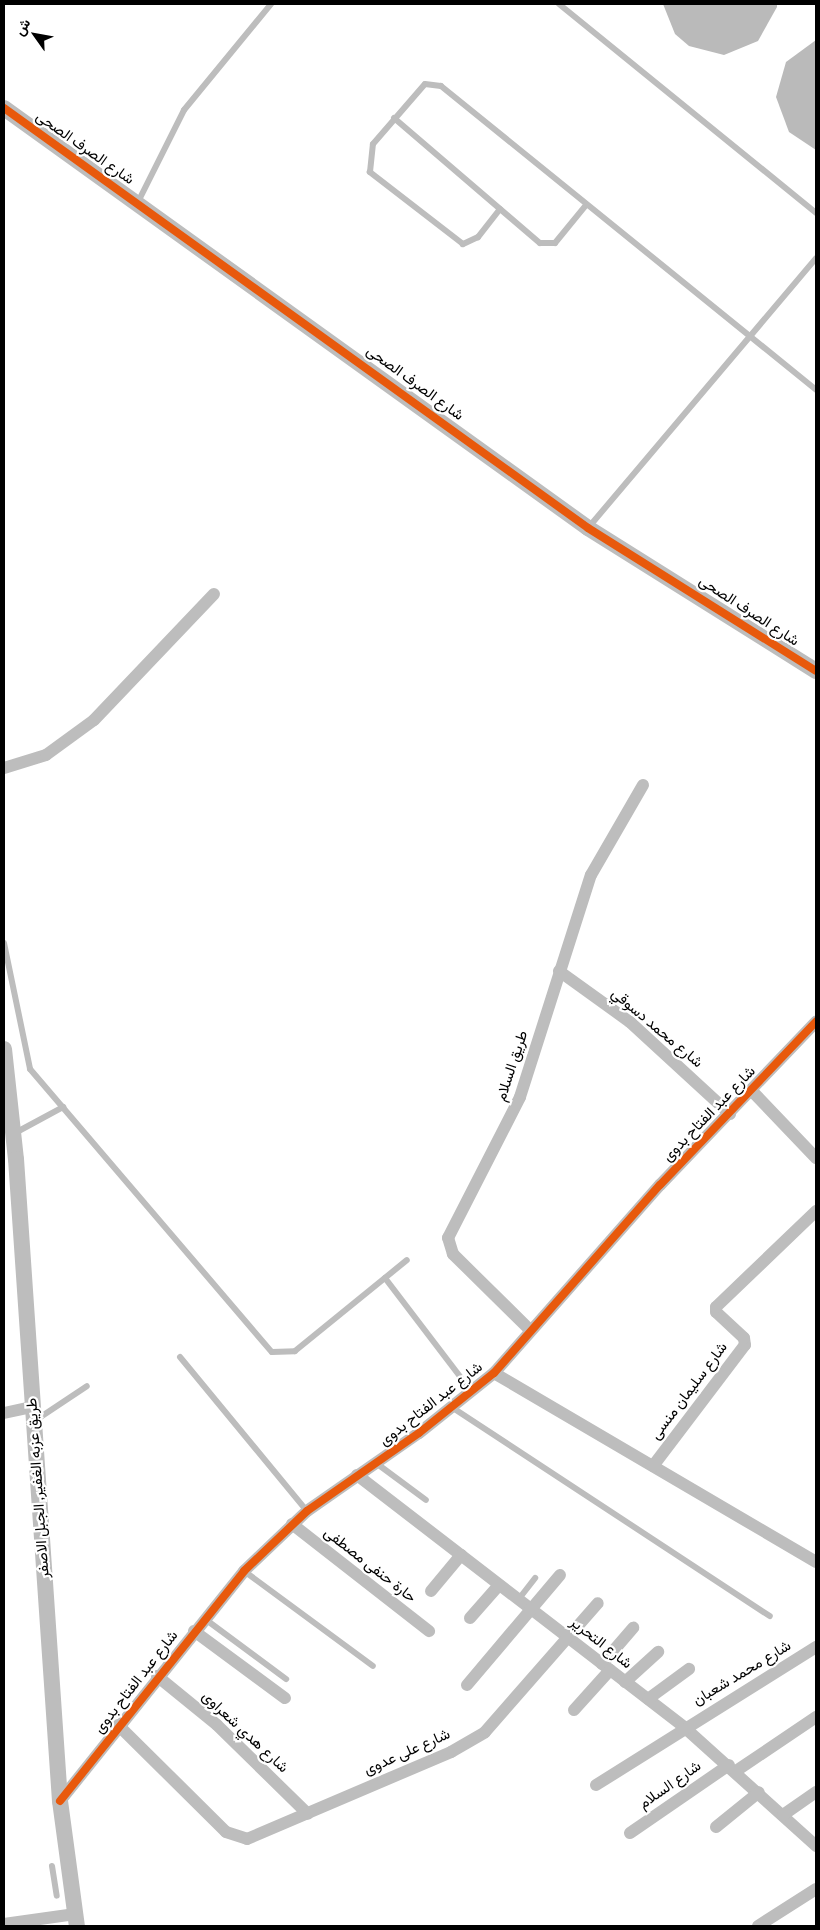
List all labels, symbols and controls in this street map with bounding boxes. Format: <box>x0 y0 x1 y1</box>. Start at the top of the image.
north arrow <box>10 10 60 60</box>
text: ش <box>10 15 34 39</box>
street label: شارع الصرف الصحى <box>32 107 138 189</box>
street label: شارع الصرف الصحى <box>363 342 467 424</box>
street label: شارع الصرف الصحى <box>695 572 803 650</box>
street label: شارع محمد دسوقي <box>608 984 706 1072</box>
street label: طريق السلام <box>492 1028 532 1104</box>
street label: شارع عبد الفتاح بدوى <box>659 1062 759 1166</box>
street label: شارع سليمان منسى <box>647 1339 731 1443</box>
street label: شارع عبد الفتاح بدوى <box>376 1358 486 1450</box>
street label: طريق عزبه الغفير, الجبل الاصفر <box>23 1397 53 1579</box>
street label: حارة حنفى مصطفى <box>320 1523 420 1607</box>
street label: شارع التحرير <box>566 1613 636 1673</box>
street label: شارع عبد الفتاح بدوى <box>90 1627 182 1737</box>
street label: شارع محمد شعبان <box>690 1637 794 1709</box>
street label: شارع هدي شعراوى <box>198 1687 292 1777</box>
street label: شارع على عدوى <box>361 1725 453 1779</box>
street label: شارع السلام <box>635 1757 705 1813</box>

